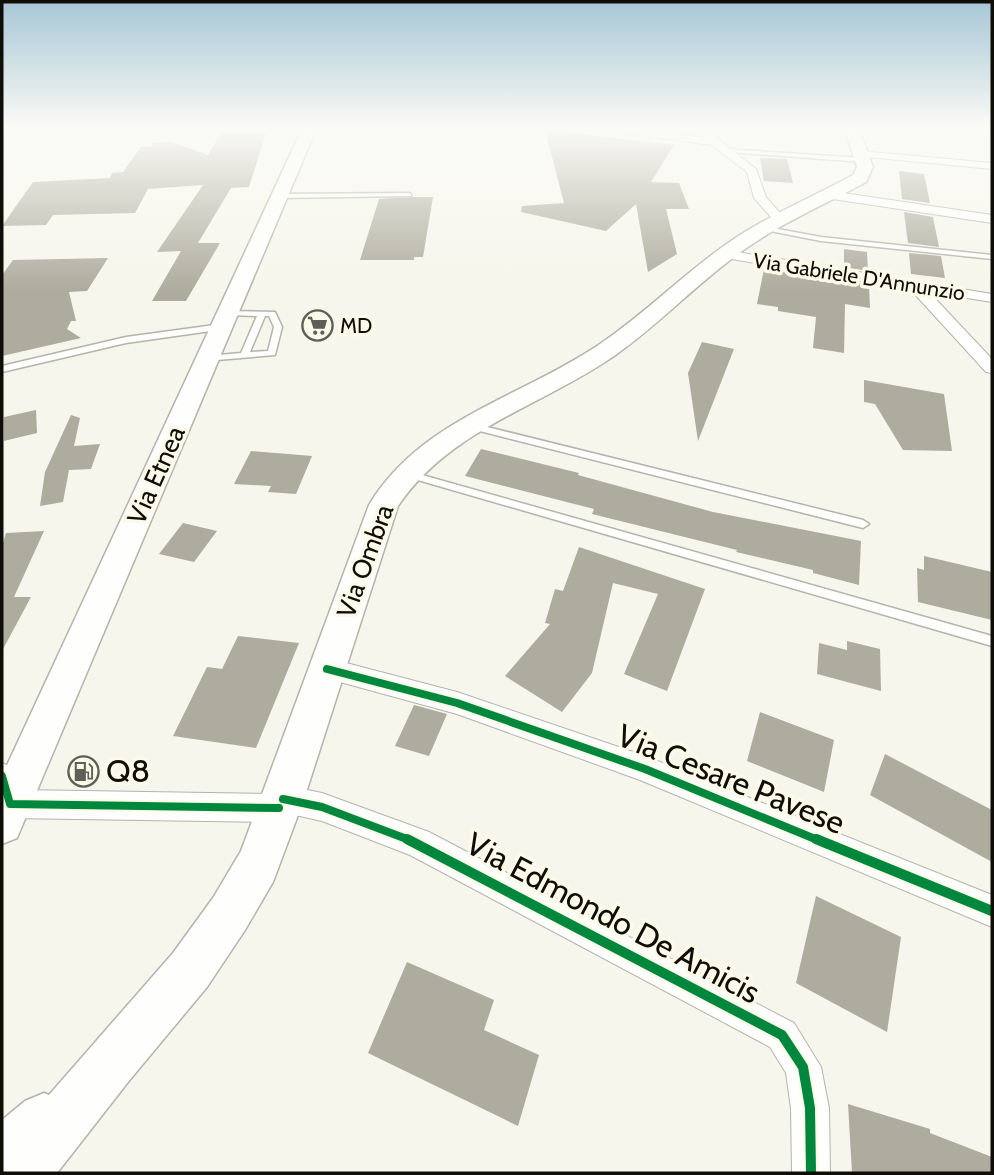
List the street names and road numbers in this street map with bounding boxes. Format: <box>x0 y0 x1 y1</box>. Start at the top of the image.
street label: Via Gabriele D'Annunzio <box>751 247 967 306</box>
street label: Via Etnea <box>120 421 192 529</box>
street label: Via Ombra <box>330 499 400 622</box>
street label: Via Cesare Pavese <box>612 715 851 842</box>
street label: Via Edmondo De Amicis <box>460 824 767 1012</box>

